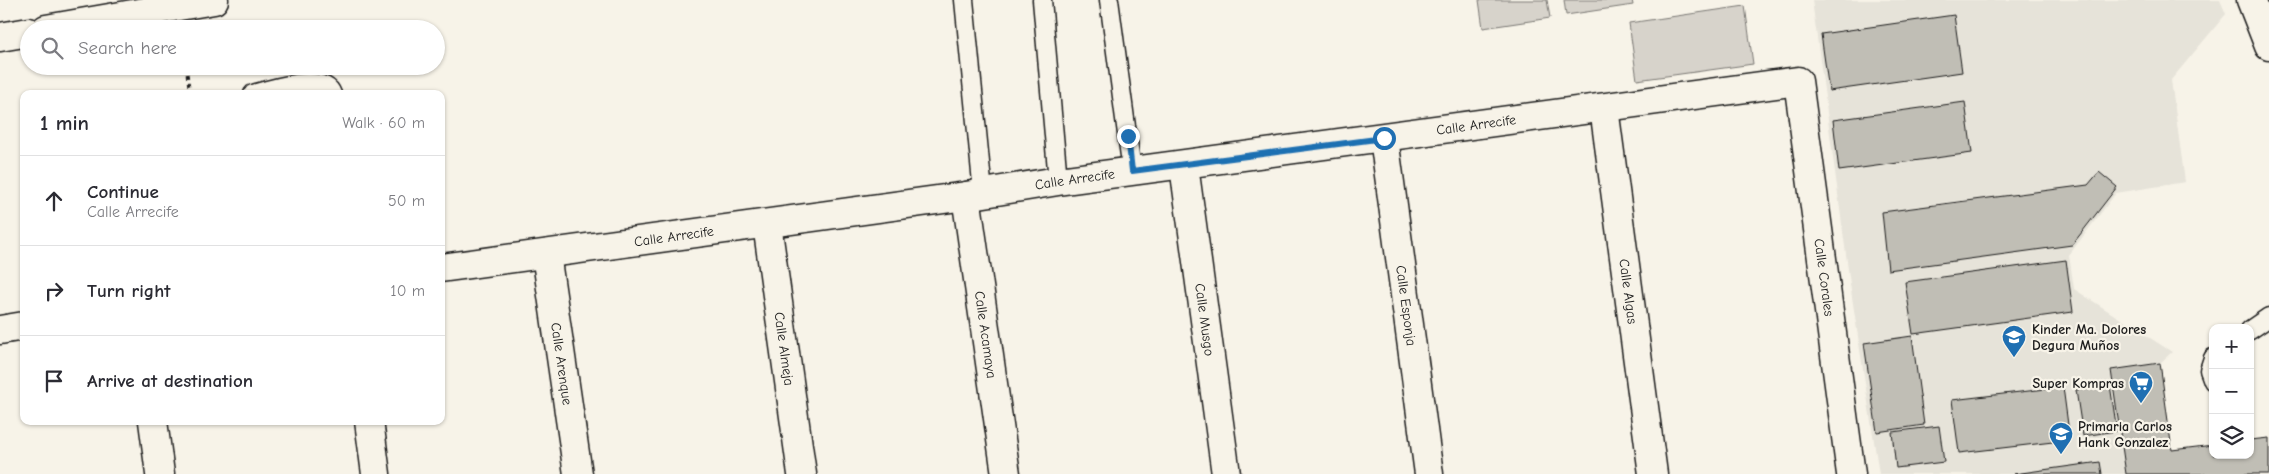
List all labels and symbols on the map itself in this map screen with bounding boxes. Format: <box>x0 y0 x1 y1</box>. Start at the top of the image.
street label: Calle Arrecife <box>1435 111 1517 138</box>
route end <box>1117 125 1140 148</box>
route start <box>1373 127 1396 150</box>
street label: Calle Arrecife <box>1034 165 1116 193</box>
street label: Calle Arrecife <box>633 222 715 250</box>
street label: Calle Corales <box>1811 237 1838 317</box>
street label: Calle Algas <box>1616 258 1641 325</box>
street label: Calle Esponja <box>1393 264 1420 347</box>
street label: Calle Musgo <box>1192 282 1218 357</box>
street label: Calle Acamaya <box>971 290 1001 379</box>
street label: Calle Almeja <box>771 311 798 387</box>
street label: Calle Arenque <box>548 321 576 406</box>
place label: Kinder Ma. Dolores Degura Muños <box>2032 321 2146 354</box>
school or university icon: Kinder Ma. Dolores Degura Muños <box>2001 324 2027 358</box>
supermarket icon: Super Kompras <box>2128 370 2154 404</box>
place label: Super Kompras <box>2032 375 2124 392</box>
place label: Primaria Carlos Hank Gonzalez <box>2078 418 2172 451</box>
school or university icon: Primaria Carlos Hank Gonzalez <box>2048 421 2074 455</box>

